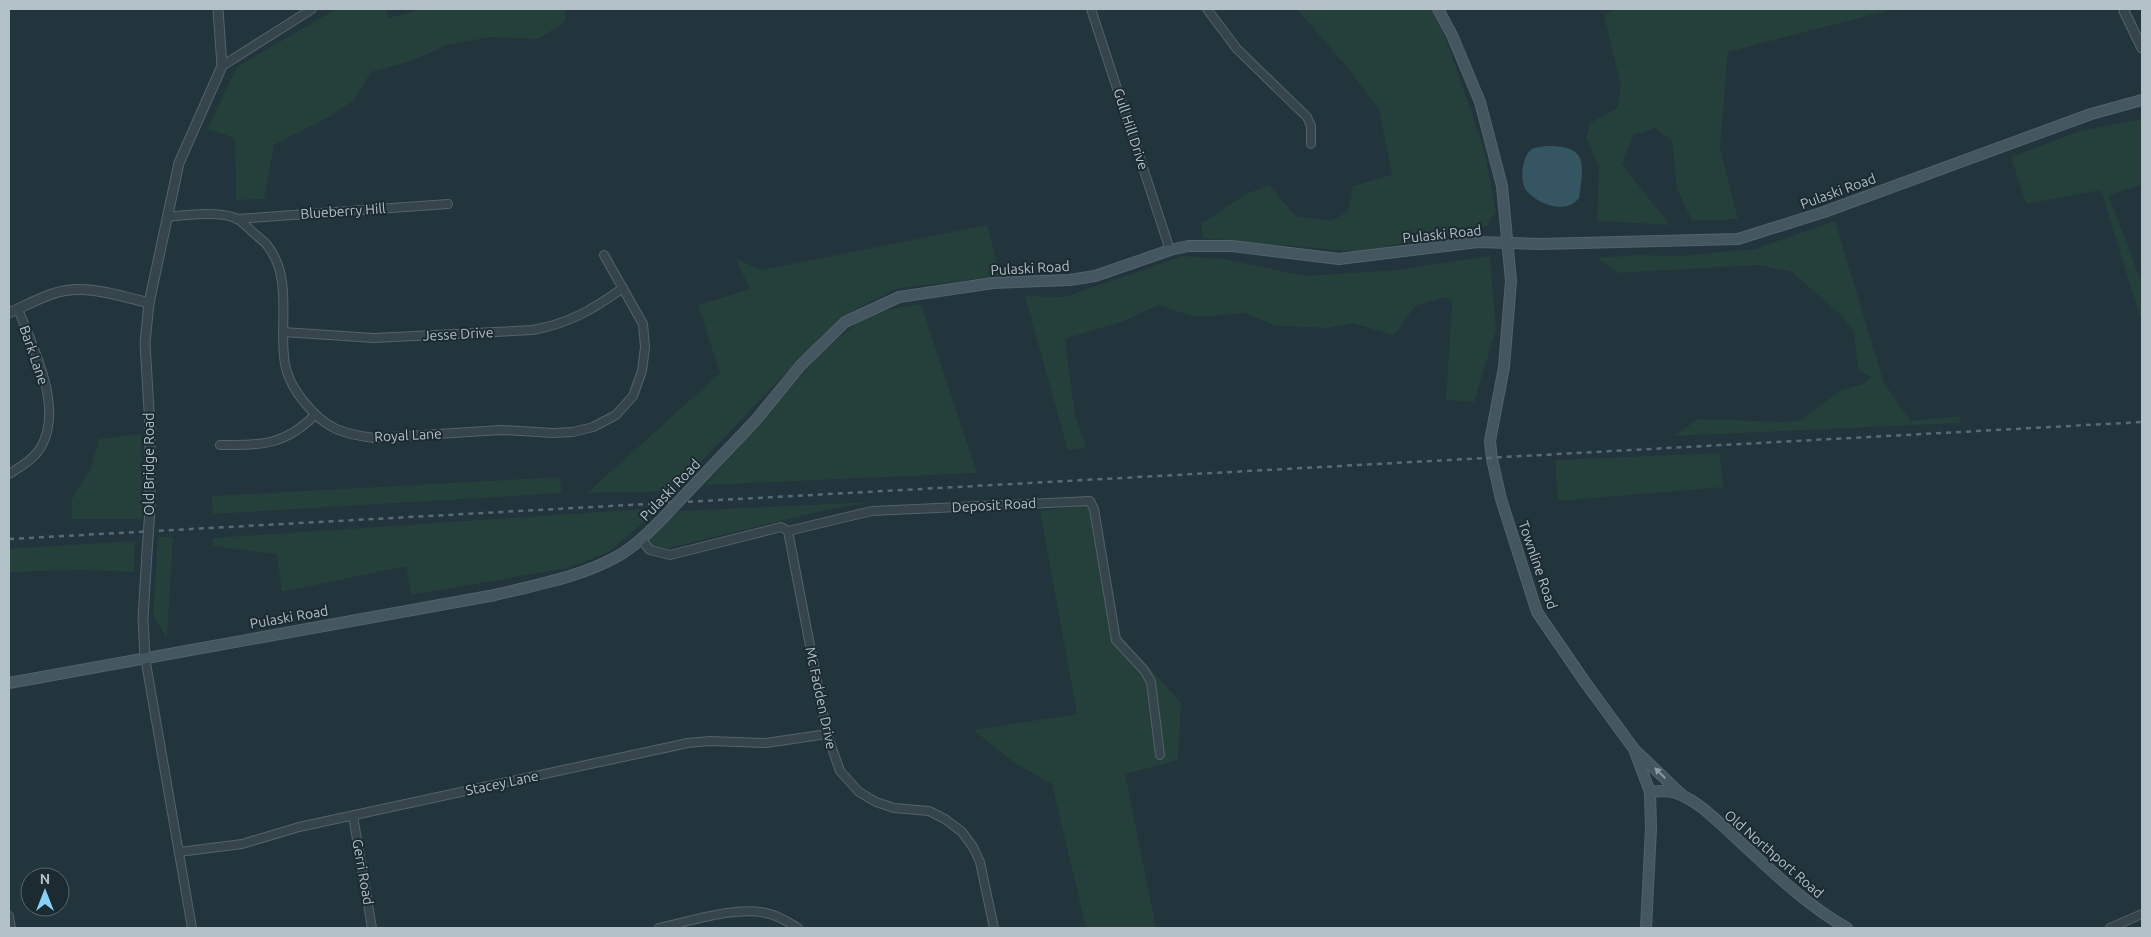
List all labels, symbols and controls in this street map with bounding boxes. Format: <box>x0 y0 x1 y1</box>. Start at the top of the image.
street label: Gull Hill Drive <box>1110 86 1152 172</box>
street label: Pulaski Road <box>1798 170 1878 212</box>
street label: Blueberry Hill <box>300 200 387 222</box>
street label: Pulaski Road <box>1402 222 1482 246</box>
street label: Pulaski Road <box>990 258 1070 278</box>
street label: Bark Lane <box>16 323 52 387</box>
street label: Jesse Drive <box>422 324 494 344</box>
street label: Old Bridge Road <box>141 413 157 515</box>
street label: Royal Lane <box>374 425 442 445</box>
street label: Pulaski Road <box>637 456 703 524</box>
street label: Deposit Road <box>951 495 1037 515</box>
street label: Townline Road <box>1515 519 1561 611</box>
street label: Pulaski Road <box>249 602 329 632</box>
street label: Mc Fadden Drive <box>802 645 840 751</box>
street label: Stacey Lane <box>464 767 540 799</box>
one-way arrow <box>1654 767 1666 779</box>
street label: Old Northport Road <box>1721 807 1827 901</box>
street label: Gerri Road <box>349 838 377 906</box>
north arrow <box>20 867 70 917</box>
text: N <box>40 871 50 887</box>

